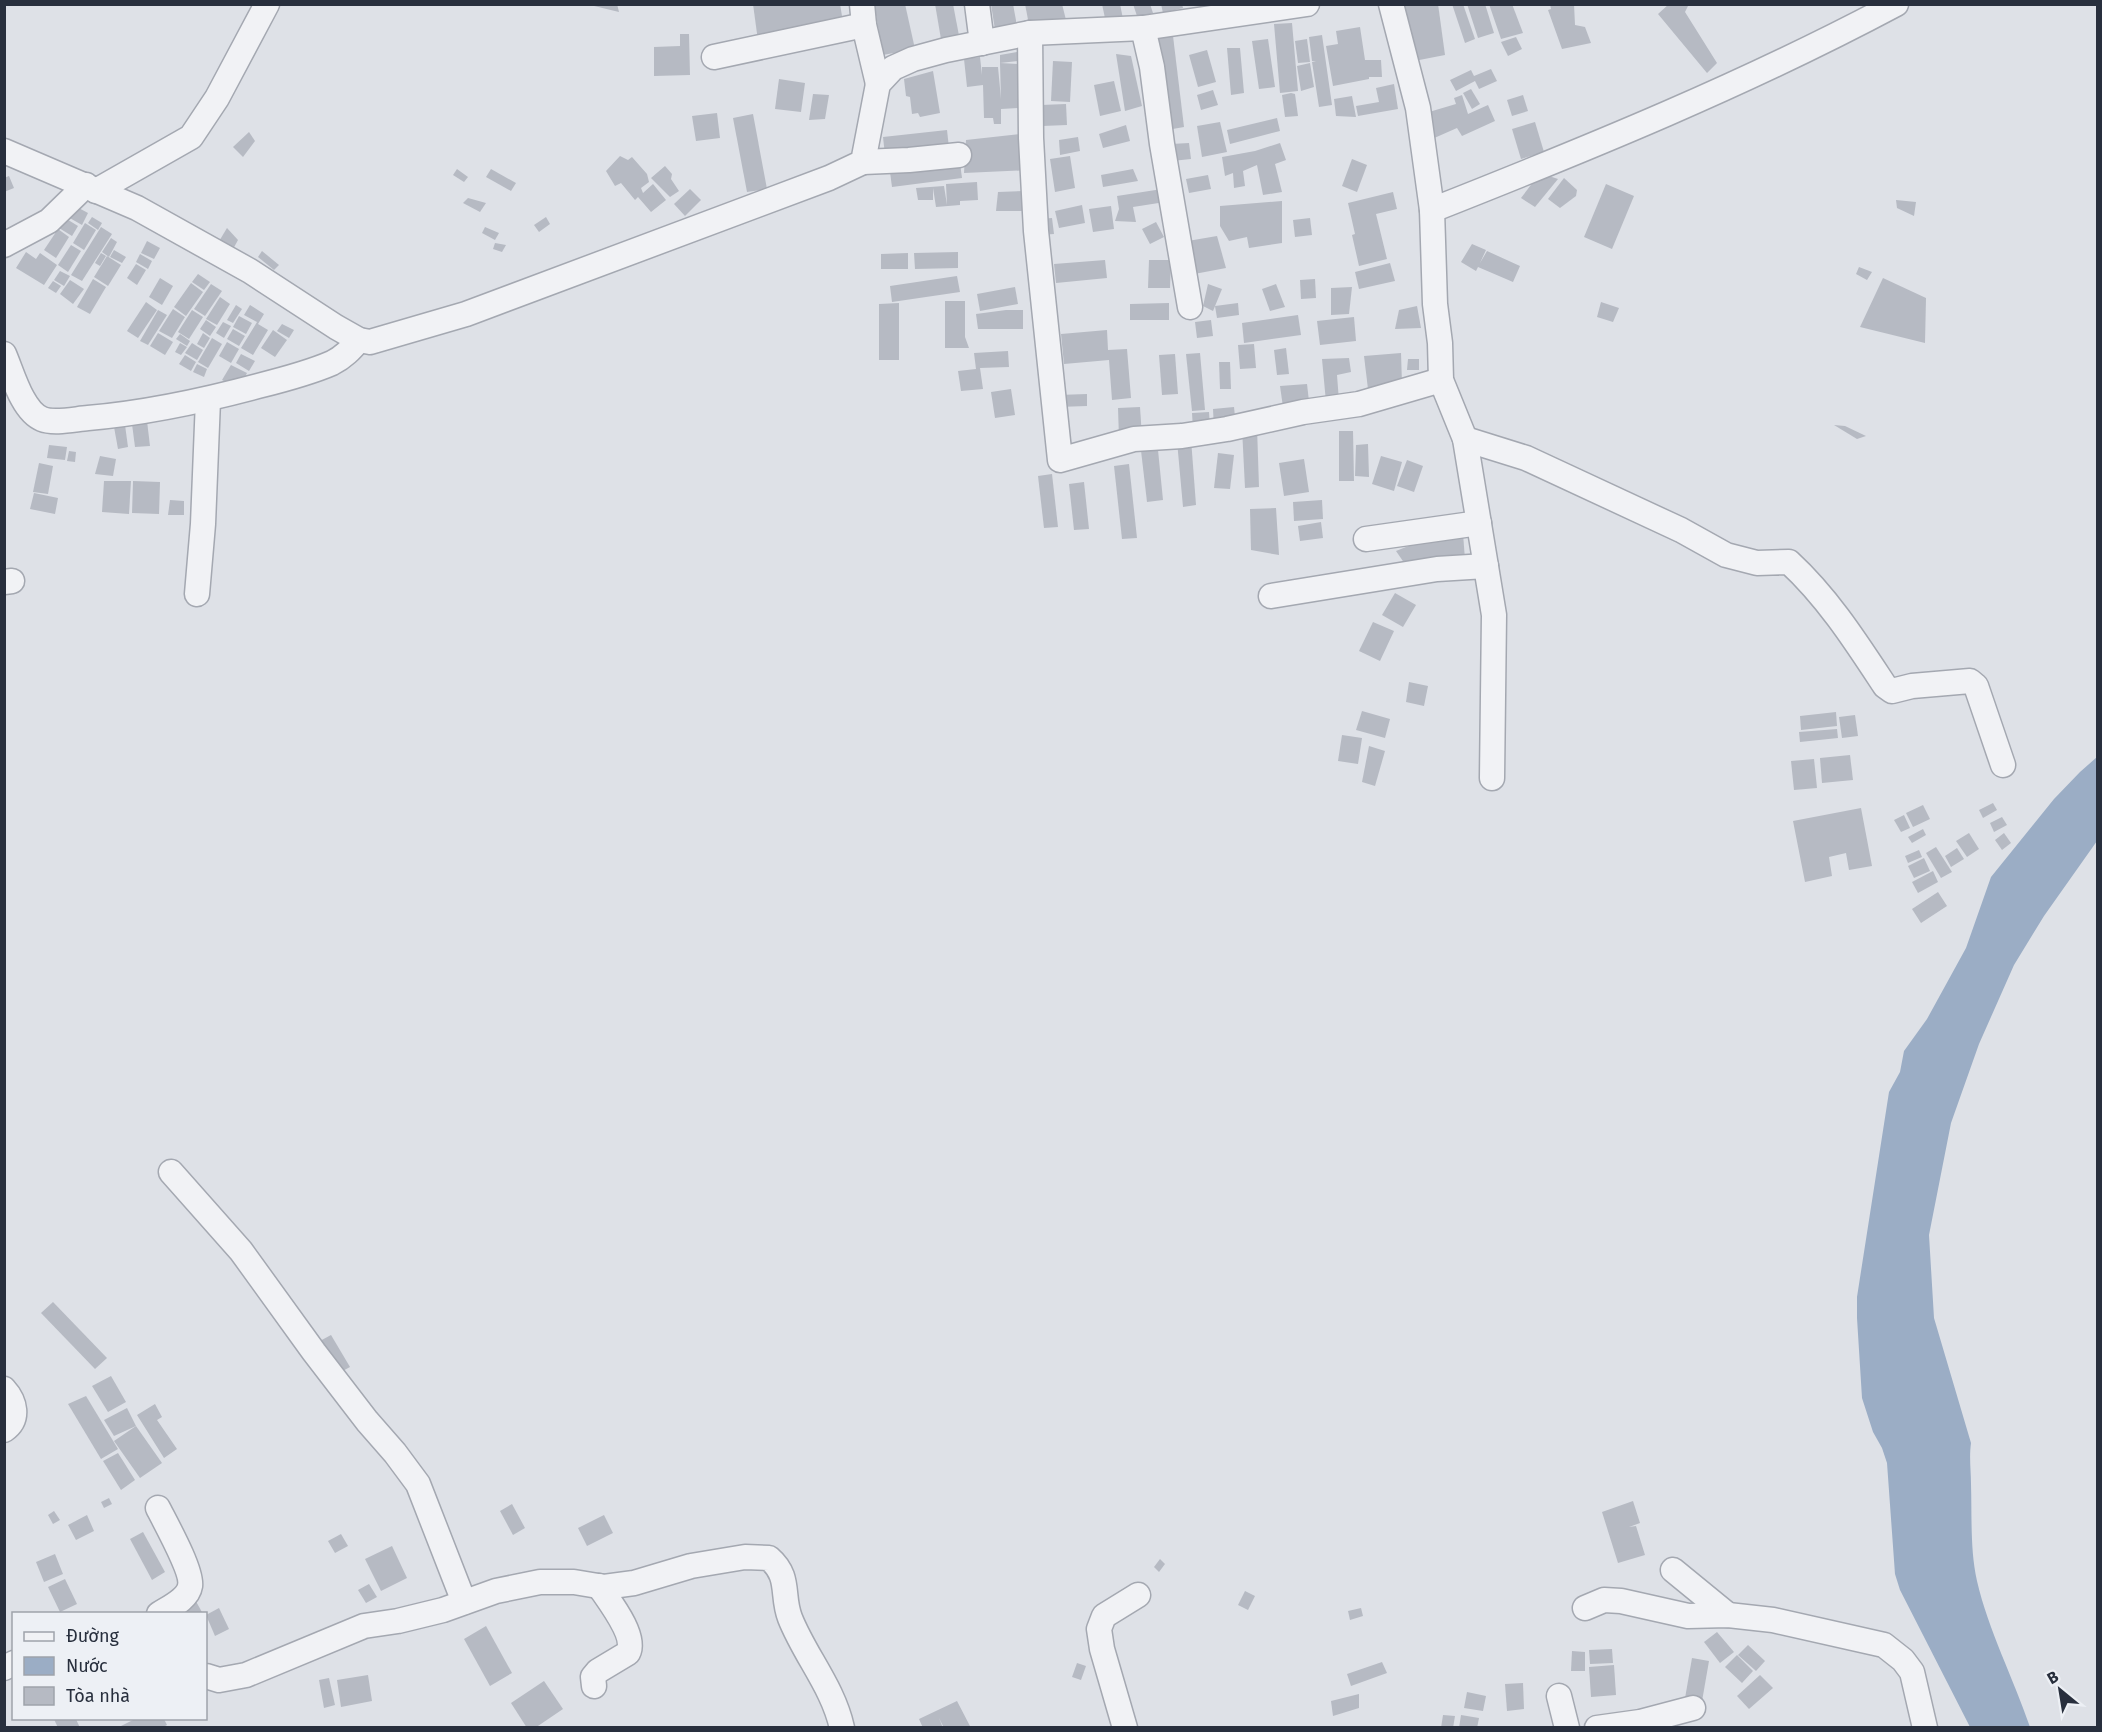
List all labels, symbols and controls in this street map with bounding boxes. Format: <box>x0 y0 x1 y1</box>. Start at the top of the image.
legend <box>12 1612 207 1720</box>
text: Đường <box>66 1625 120 1647</box>
text: Nước <box>66 1655 108 1677</box>
north arrow <box>2030 1660 2090 1720</box>
text: B <box>2044 1667 2062 1688</box>
text: Tòa nhà <box>66 1685 130 1707</box>

